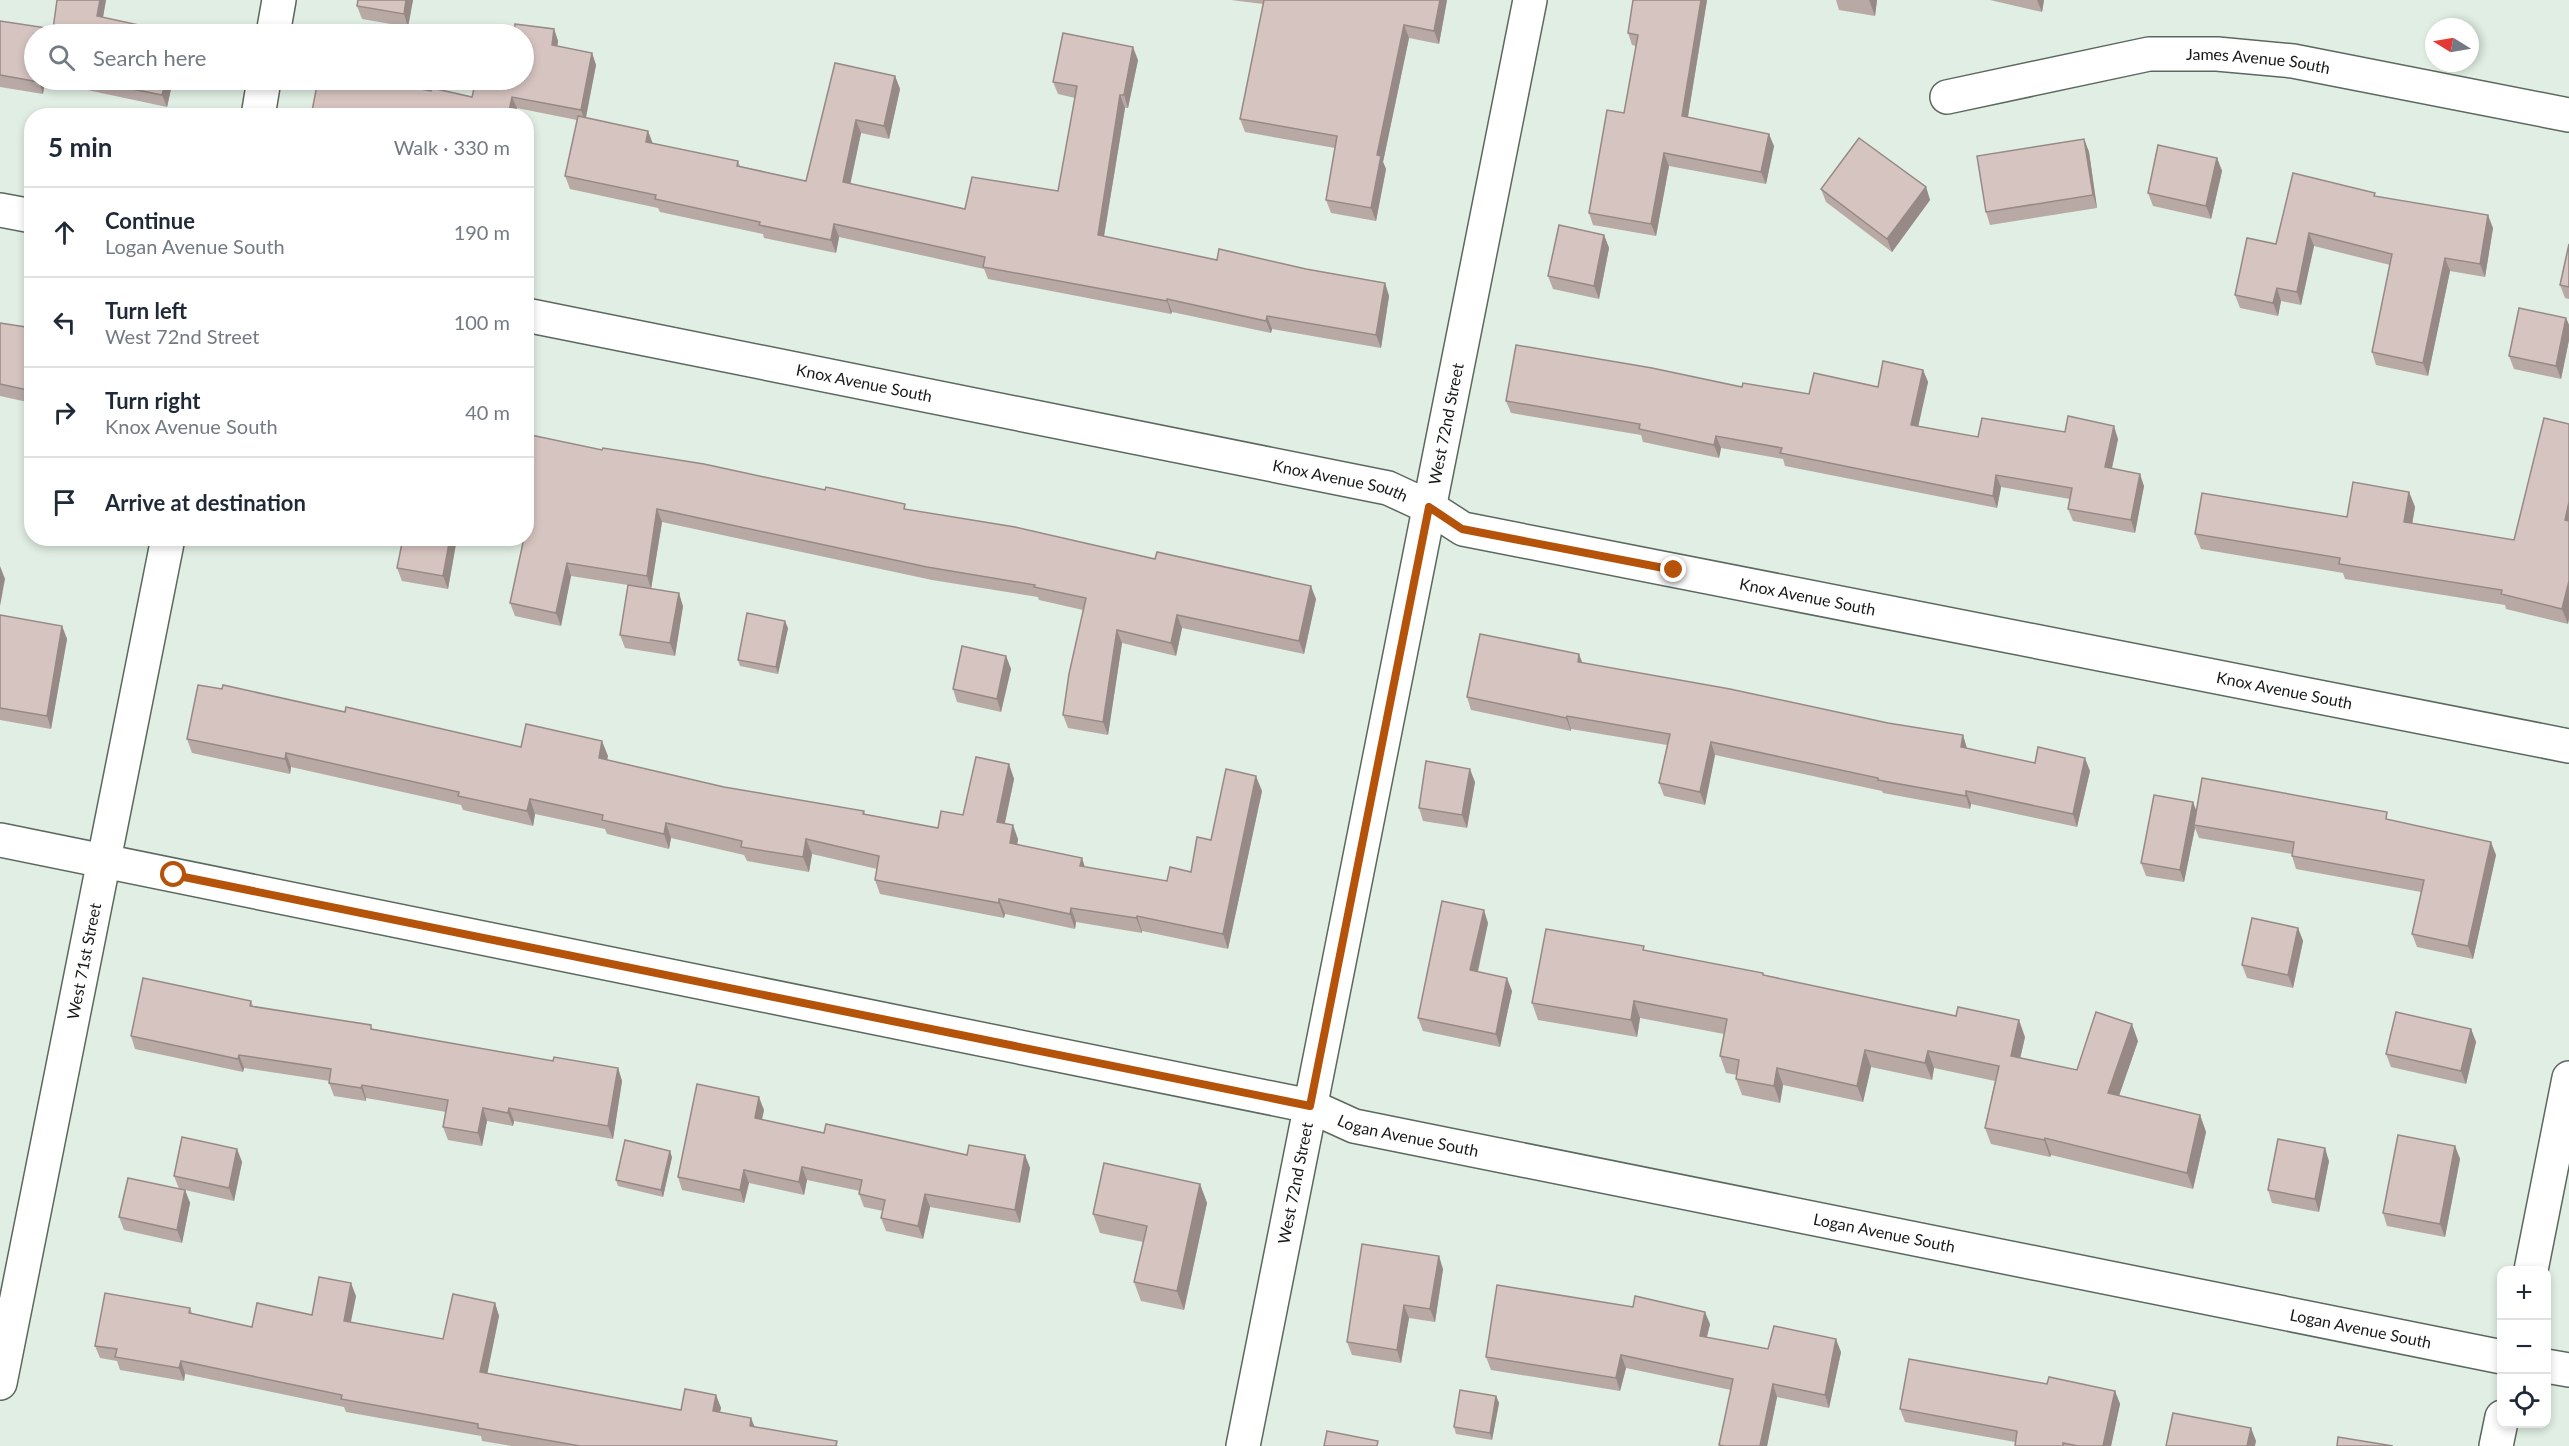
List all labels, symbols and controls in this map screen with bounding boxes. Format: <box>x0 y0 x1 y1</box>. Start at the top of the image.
north arrow <box>2425 18 2479 72</box>
search box <box>24 24 534 90</box>
icon: search <box>45 41 78 74</box>
text: Search here <box>93 44 206 71</box>
street label: James Avenue South <box>2186 44 2332 77</box>
text: 5 min <box>48 131 112 163</box>
text: Walk · 330 m <box>394 135 510 159</box>
text: Continue <box>105 207 195 234</box>
icon: ahead <box>48 216 81 249</box>
text: 190 m <box>454 220 510 244</box>
text: Logan Avenue South <box>105 234 285 258</box>
text: Turn left <box>105 297 187 324</box>
icon: left <box>48 306 81 339</box>
text: 100 m <box>454 310 510 334</box>
text: West 72nd Street <box>105 324 259 348</box>
street label: Knox Avenue South <box>795 359 934 405</box>
street label: West 72nd Street <box>1424 361 1467 486</box>
text: Turn right <box>105 387 200 414</box>
icon: right <box>48 396 81 429</box>
text: 40 m <box>465 400 510 424</box>
text: Knox Avenue South <box>105 414 278 438</box>
street label: Knox Avenue South <box>1271 455 1411 505</box>
icon: arrive <box>48 486 81 519</box>
text: Arrive at destination <box>105 489 306 516</box>
route end <box>1660 556 1686 582</box>
street label: Knox Avenue South <box>1738 573 1877 619</box>
street label: Knox Avenue South <box>2215 667 2354 712</box>
route start <box>160 861 186 887</box>
street label: West 71st Street <box>62 901 104 1021</box>
street label: Logan Avenue South <box>1335 1110 1480 1160</box>
street label: West 72nd Street <box>1273 1120 1316 1246</box>
street label: Logan Avenue South <box>1812 1209 1957 1256</box>
map controls <box>2497 1266 2551 1428</box>
button: + <box>2497 1266 2551 1320</box>
street label: Logan Avenue South <box>2288 1305 2433 1352</box>
button: − <box>2497 1320 2551 1374</box>
button: locate <box>2497 1374 2551 1428</box>

